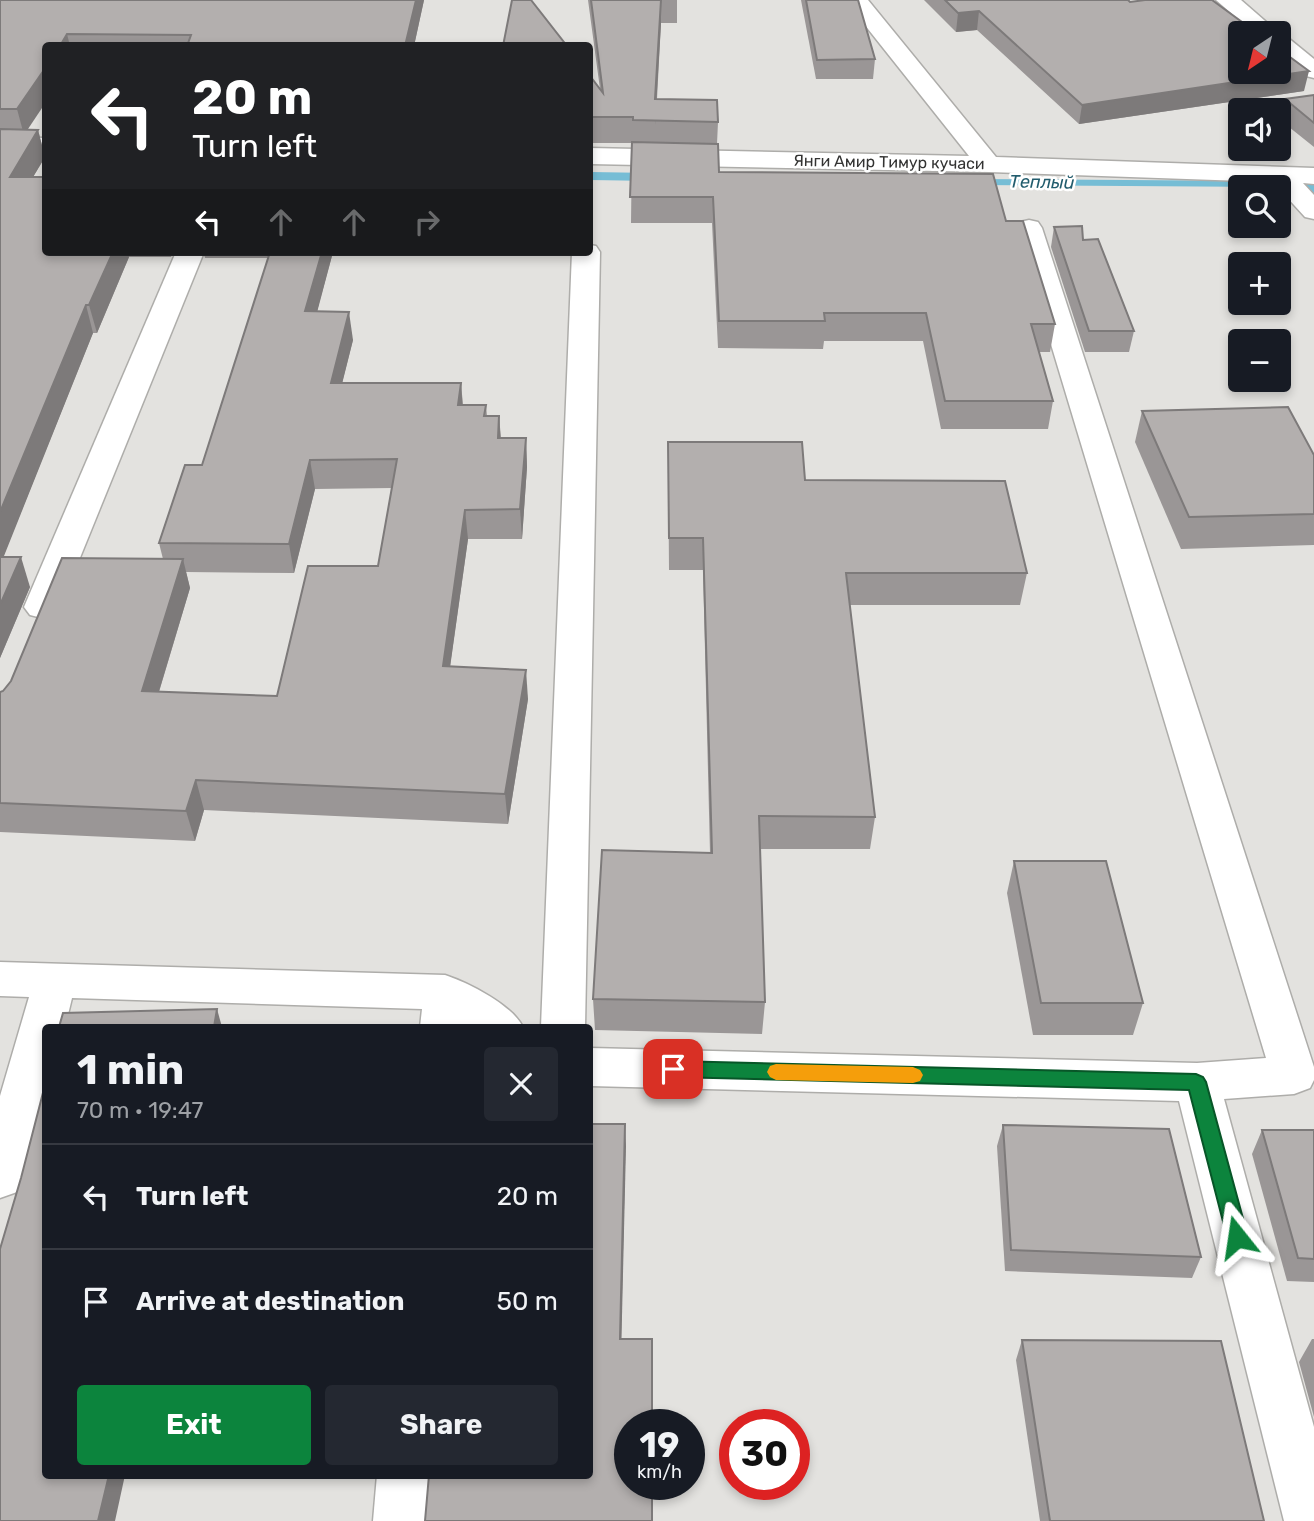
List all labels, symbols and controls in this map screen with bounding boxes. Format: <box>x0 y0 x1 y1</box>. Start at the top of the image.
north arrow <box>1228 21 1292 84</box>
map controls <box>1228 21 1291 392</box>
text: 20 m <box>192 68 313 126</box>
icon: left <box>77 70 168 161</box>
button: sound <box>1228 98 1291 161</box>
text: Turn left <box>192 127 317 165</box>
street label: Янги Амир Тимур кучаси <box>793 151 985 173</box>
water label: Теплый <box>1009 170 1075 194</box>
button: search <box>1228 175 1291 238</box>
icon: left <box>189 203 227 241</box>
icon: ahead <box>262 203 300 241</box>
icon: ahead <box>335 203 373 241</box>
icon: right <box>408 203 446 241</box>
button: + <box>1228 252 1291 315</box>
button: − <box>1228 329 1291 392</box>
pin <box>643 1039 703 1099</box>
text: 1 min <box>77 1045 184 1095</box>
button: close <box>484 1047 558 1121</box>
icon: arrive <box>654 1050 692 1088</box>
text: 70 m · 19:47 <box>77 1096 203 1124</box>
icon: left <box>77 1178 115 1216</box>
text: Turn left <box>136 1181 248 1212</box>
text: 20 m <box>497 1181 558 1212</box>
position arrow <box>1200 1200 1274 1274</box>
icon: arrive <box>77 1283 115 1321</box>
text: Arrive at destination <box>136 1286 404 1317</box>
text: 50 m <box>497 1286 558 1317</box>
button: Exit <box>77 1385 311 1465</box>
button: Share <box>325 1385 558 1465</box>
speed limit sign: 30 <box>719 1409 810 1500</box>
text: 19 <box>640 1424 679 1466</box>
text: km/h <box>637 1461 682 1483</box>

